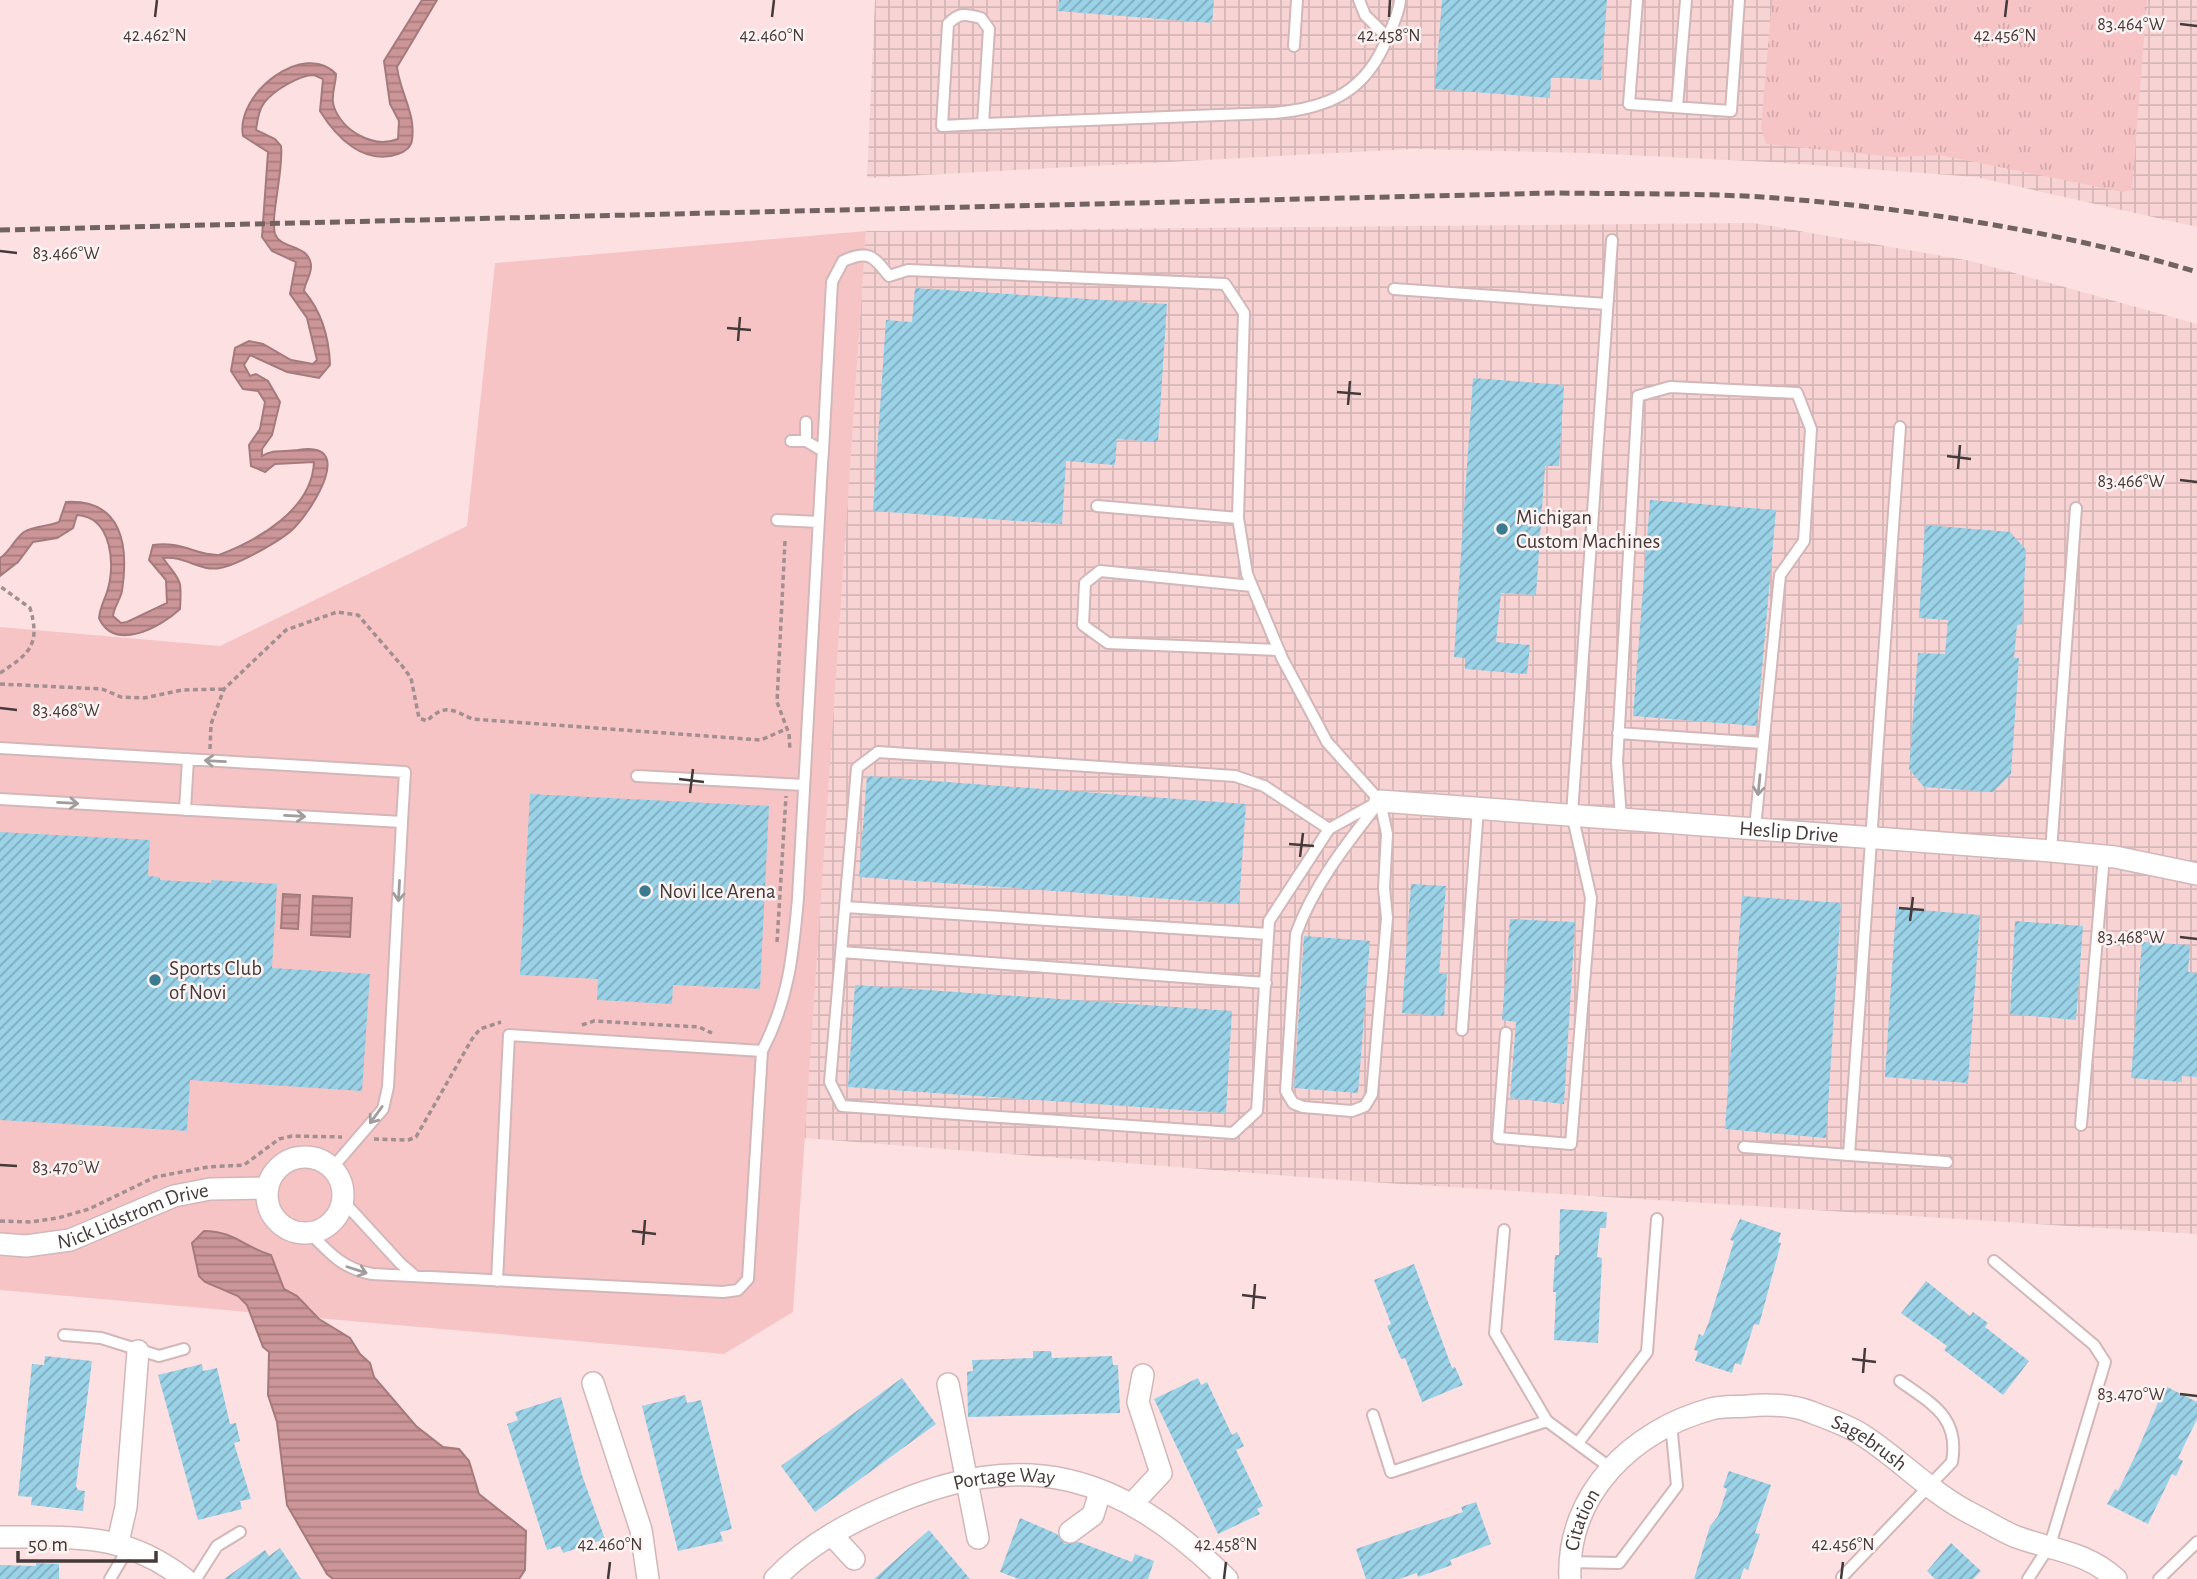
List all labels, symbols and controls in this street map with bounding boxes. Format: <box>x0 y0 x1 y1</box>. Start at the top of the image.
text: 83.464°W <box>2097 16 2165 34</box>
text: 42.462°N <box>123 27 187 45</box>
text: 42.460°N <box>739 27 805 45</box>
text: 42.458°N <box>1357 27 1421 45</box>
text: 42.456°N <box>1973 27 2037 45</box>
text: 83.466°W <box>32 245 100 263</box>
text: 83.466°W <box>2097 473 2165 491</box>
place label: Michigan Custom Machines <box>1516 507 1660 552</box>
marker: Michigan Custom Machines <box>1494 521 1510 537</box>
text: 83.468°W <box>32 702 100 720</box>
one-way arrow <box>204 754 227 767</box>
one-way arrow <box>1752 774 1765 796</box>
one-way arrow <box>56 796 79 809</box>
one-way arrow <box>283 810 306 823</box>
street label: Heslip Drive <box>1738 818 1839 846</box>
one-way arrow <box>392 879 405 902</box>
place label: Novi Ice Arena <box>659 881 776 902</box>
marker: Novi Ice Arena <box>637 883 653 899</box>
text: 83.468°W <box>2097 929 2165 947</box>
place label: Sports Club of Novi <box>169 958 262 1003</box>
marker: Sports Club of Novi <box>147 972 163 988</box>
one-way arrow <box>369 1105 384 1124</box>
text: 83.470°W <box>32 1159 100 1177</box>
street label: Nick Lidstrom Drive <box>56 1180 210 1253</box>
one-way arrow <box>345 1264 367 1277</box>
text: 83.470°W <box>2097 1386 2165 1404</box>
street label: Sagebrush <box>1828 1411 1911 1475</box>
street label: Portage Way <box>951 1465 1057 1494</box>
street label: Citation <box>1561 1485 1604 1553</box>
scale bar <box>18 1520 156 1564</box>
text: 50 m <box>28 1534 68 1555</box>
text: 42.460°N <box>577 1536 643 1554</box>
text: 42.458°N <box>1194 1536 1258 1554</box>
text: 42.456°N <box>1811 1536 1875 1554</box>

